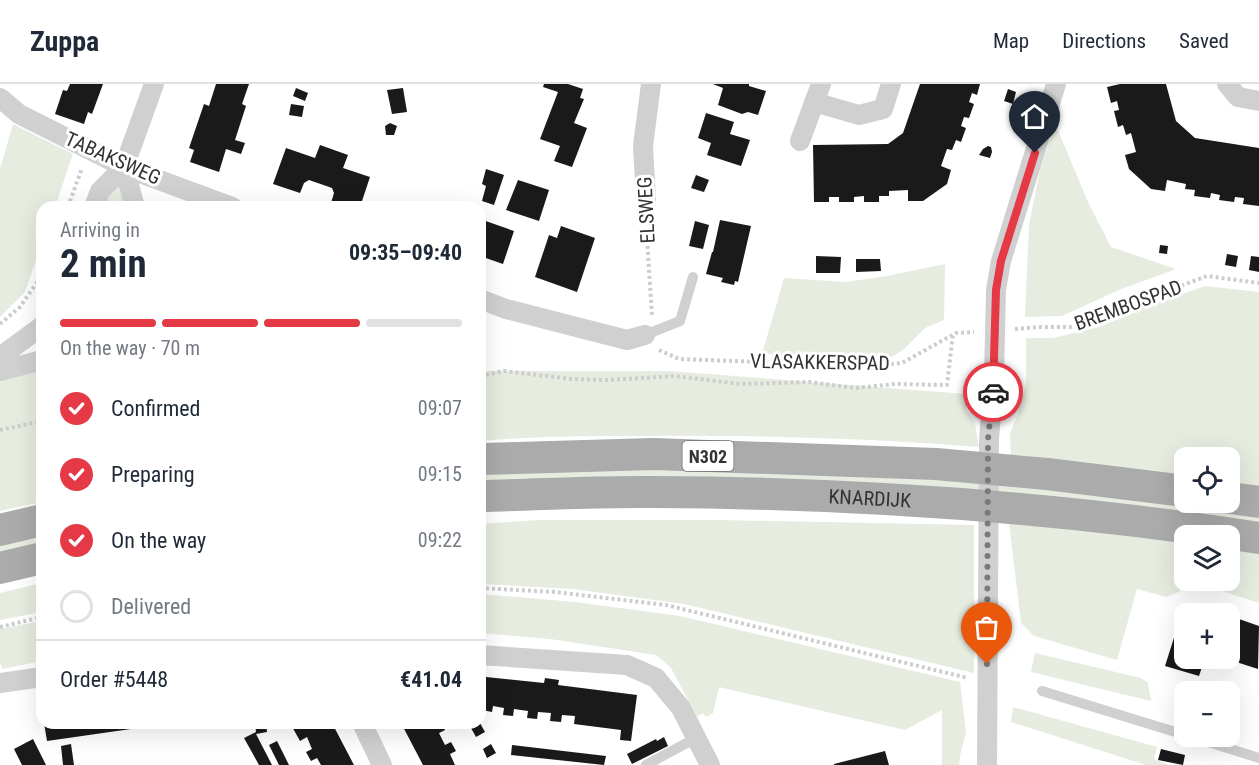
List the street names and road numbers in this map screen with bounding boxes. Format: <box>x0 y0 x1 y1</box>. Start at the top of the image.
street label: TABAKSWEG <box>62 126 164 190</box>
street label: ELSWEG <box>632 176 660 244</box>
street label: BREMBOSPAD <box>1071 274 1185 336</box>
street label: VLASAKKERSPAD <box>750 349 890 375</box>
road number: N302 <box>682 441 734 471</box>
street label: KNARDIJK <box>828 484 912 513</box>

